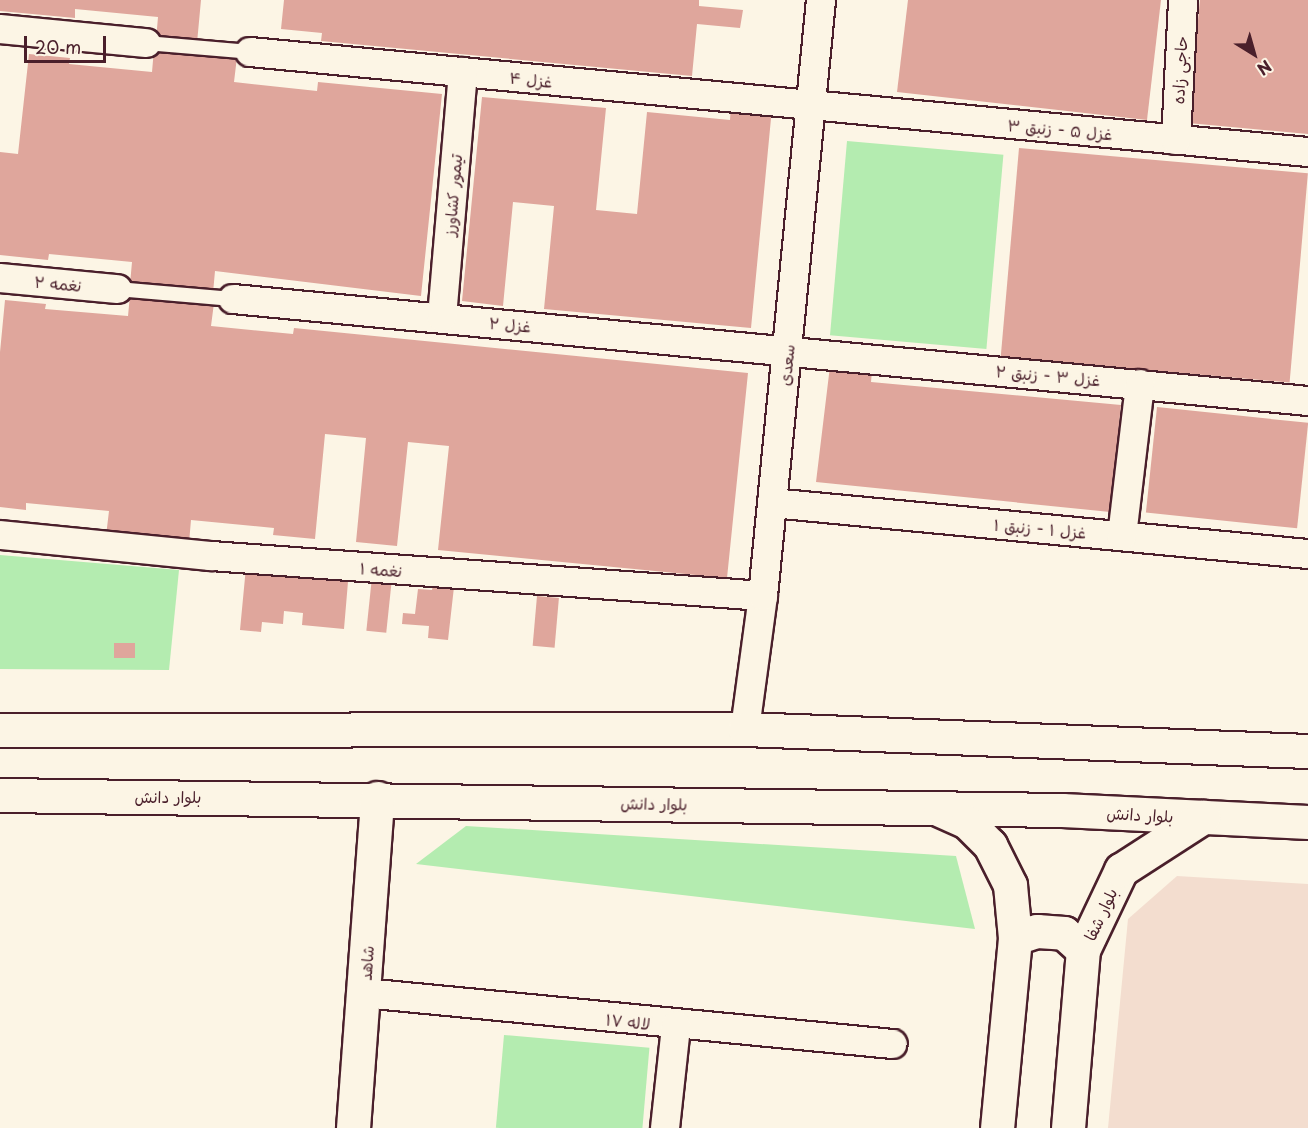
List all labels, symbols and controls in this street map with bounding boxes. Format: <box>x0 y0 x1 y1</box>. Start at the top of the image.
scale bar <box>27 24 110 62</box>
north arrow <box>1224 24 1284 84</box>
text: 20 m <box>35 33 81 60</box>
street label: حاجی زاده <box>1168 35 1190 105</box>
text: N <box>1253 55 1277 82</box>
street label: غزل ۴ <box>508 67 554 91</box>
street label: غزل ۵ - زنبق ۳ <box>1007 115 1113 143</box>
street label: تیمور کشاورز <box>439 153 465 237</box>
street label: نغمه ۲ <box>34 271 82 295</box>
street label: غزل ۲ <box>488 313 532 335</box>
street label: سعدی <box>774 343 798 387</box>
street label: غزل ۳ - زنبق ۲ <box>995 361 1101 389</box>
street label: غزل ۱ - زنبق ۱ <box>993 514 1087 542</box>
street label: نغمه ۱ <box>359 558 403 580</box>
street label: بلوار دانش <box>135 786 201 806</box>
street label: بلوار دانش <box>620 793 688 813</box>
street label: بلوار دانش <box>1106 803 1174 825</box>
street label: بلوار شفا <box>1079 885 1121 943</box>
street label: شاهد <box>355 945 377 981</box>
street label: لاله ۱۷ <box>605 1009 651 1033</box>

